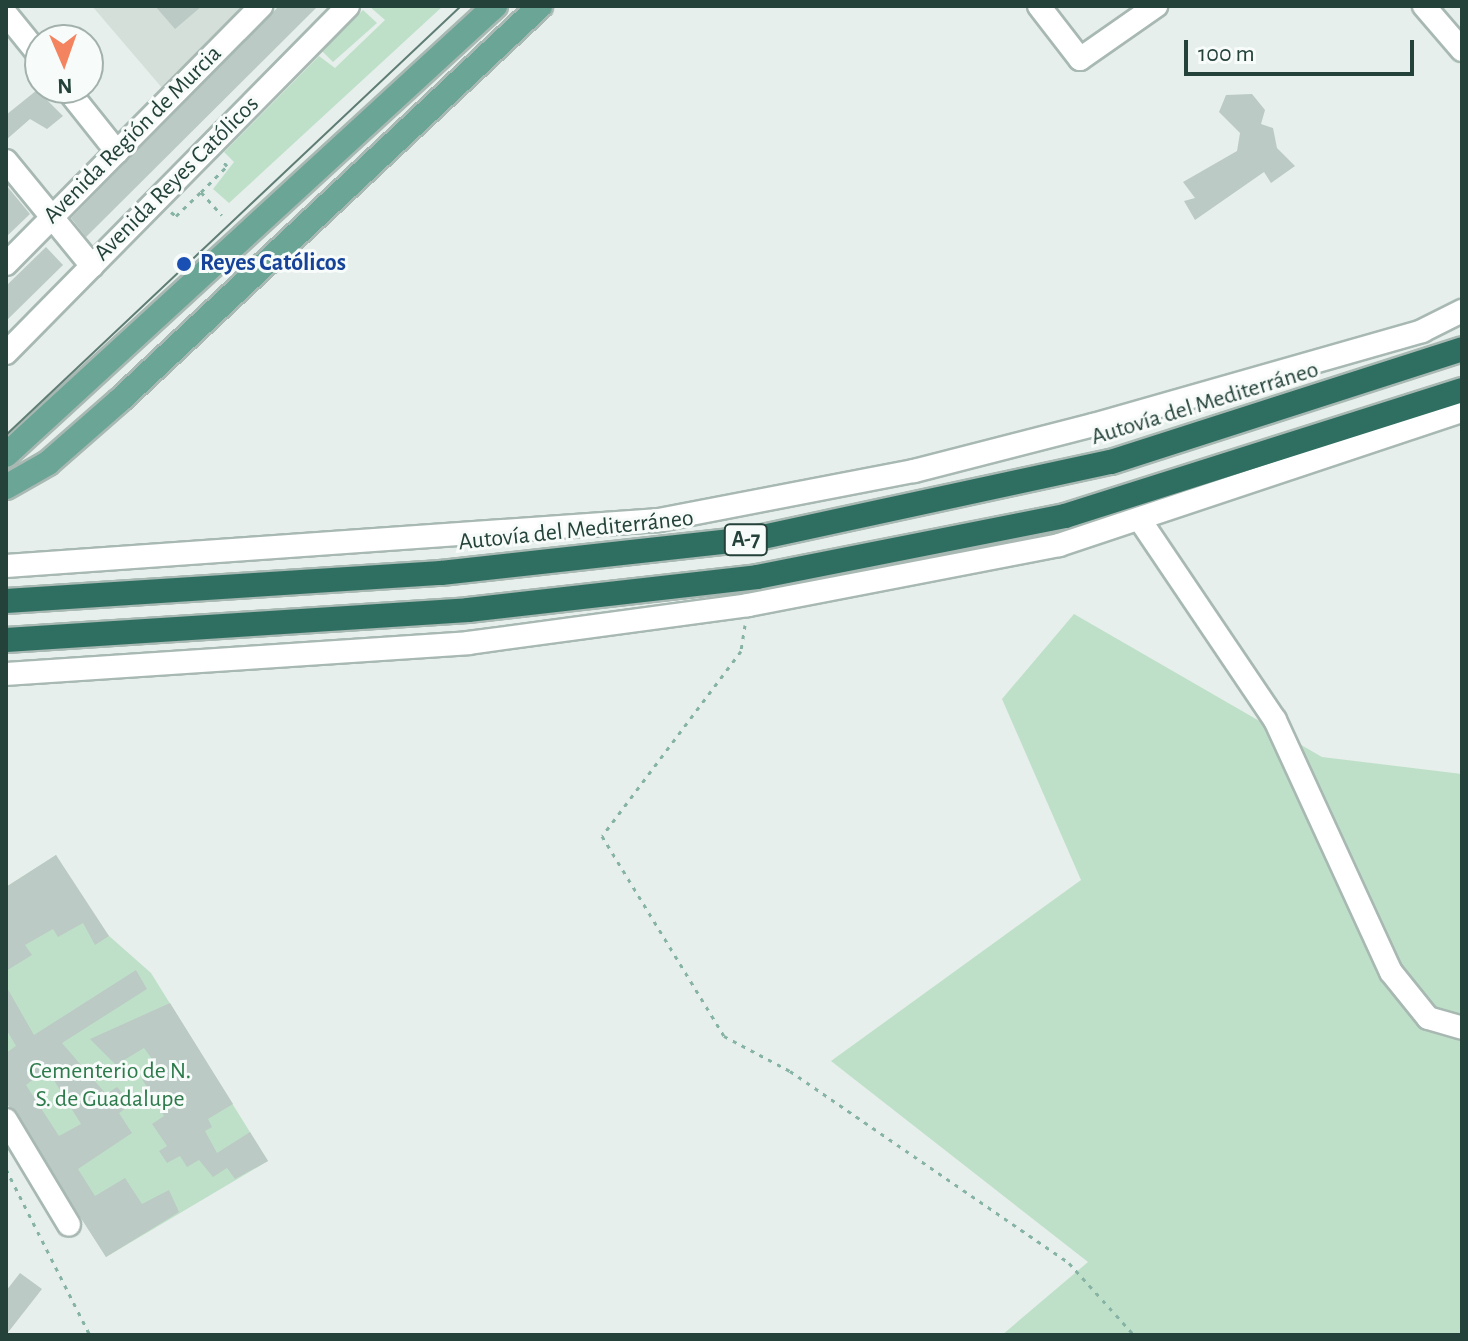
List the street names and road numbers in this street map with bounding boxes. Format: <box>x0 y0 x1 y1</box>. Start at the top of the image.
street label: Avenida Región de Murcia <box>38 40 228 230</box>
street label: Avenida Reyes Católicos <box>88 90 266 268</box>
street label: Autovía del Mediterráneo <box>1088 356 1322 452</box>
street label: Autovía del Mediterráneo <box>457 504 695 558</box>
road number: A-7 <box>722 522 770 558</box>

